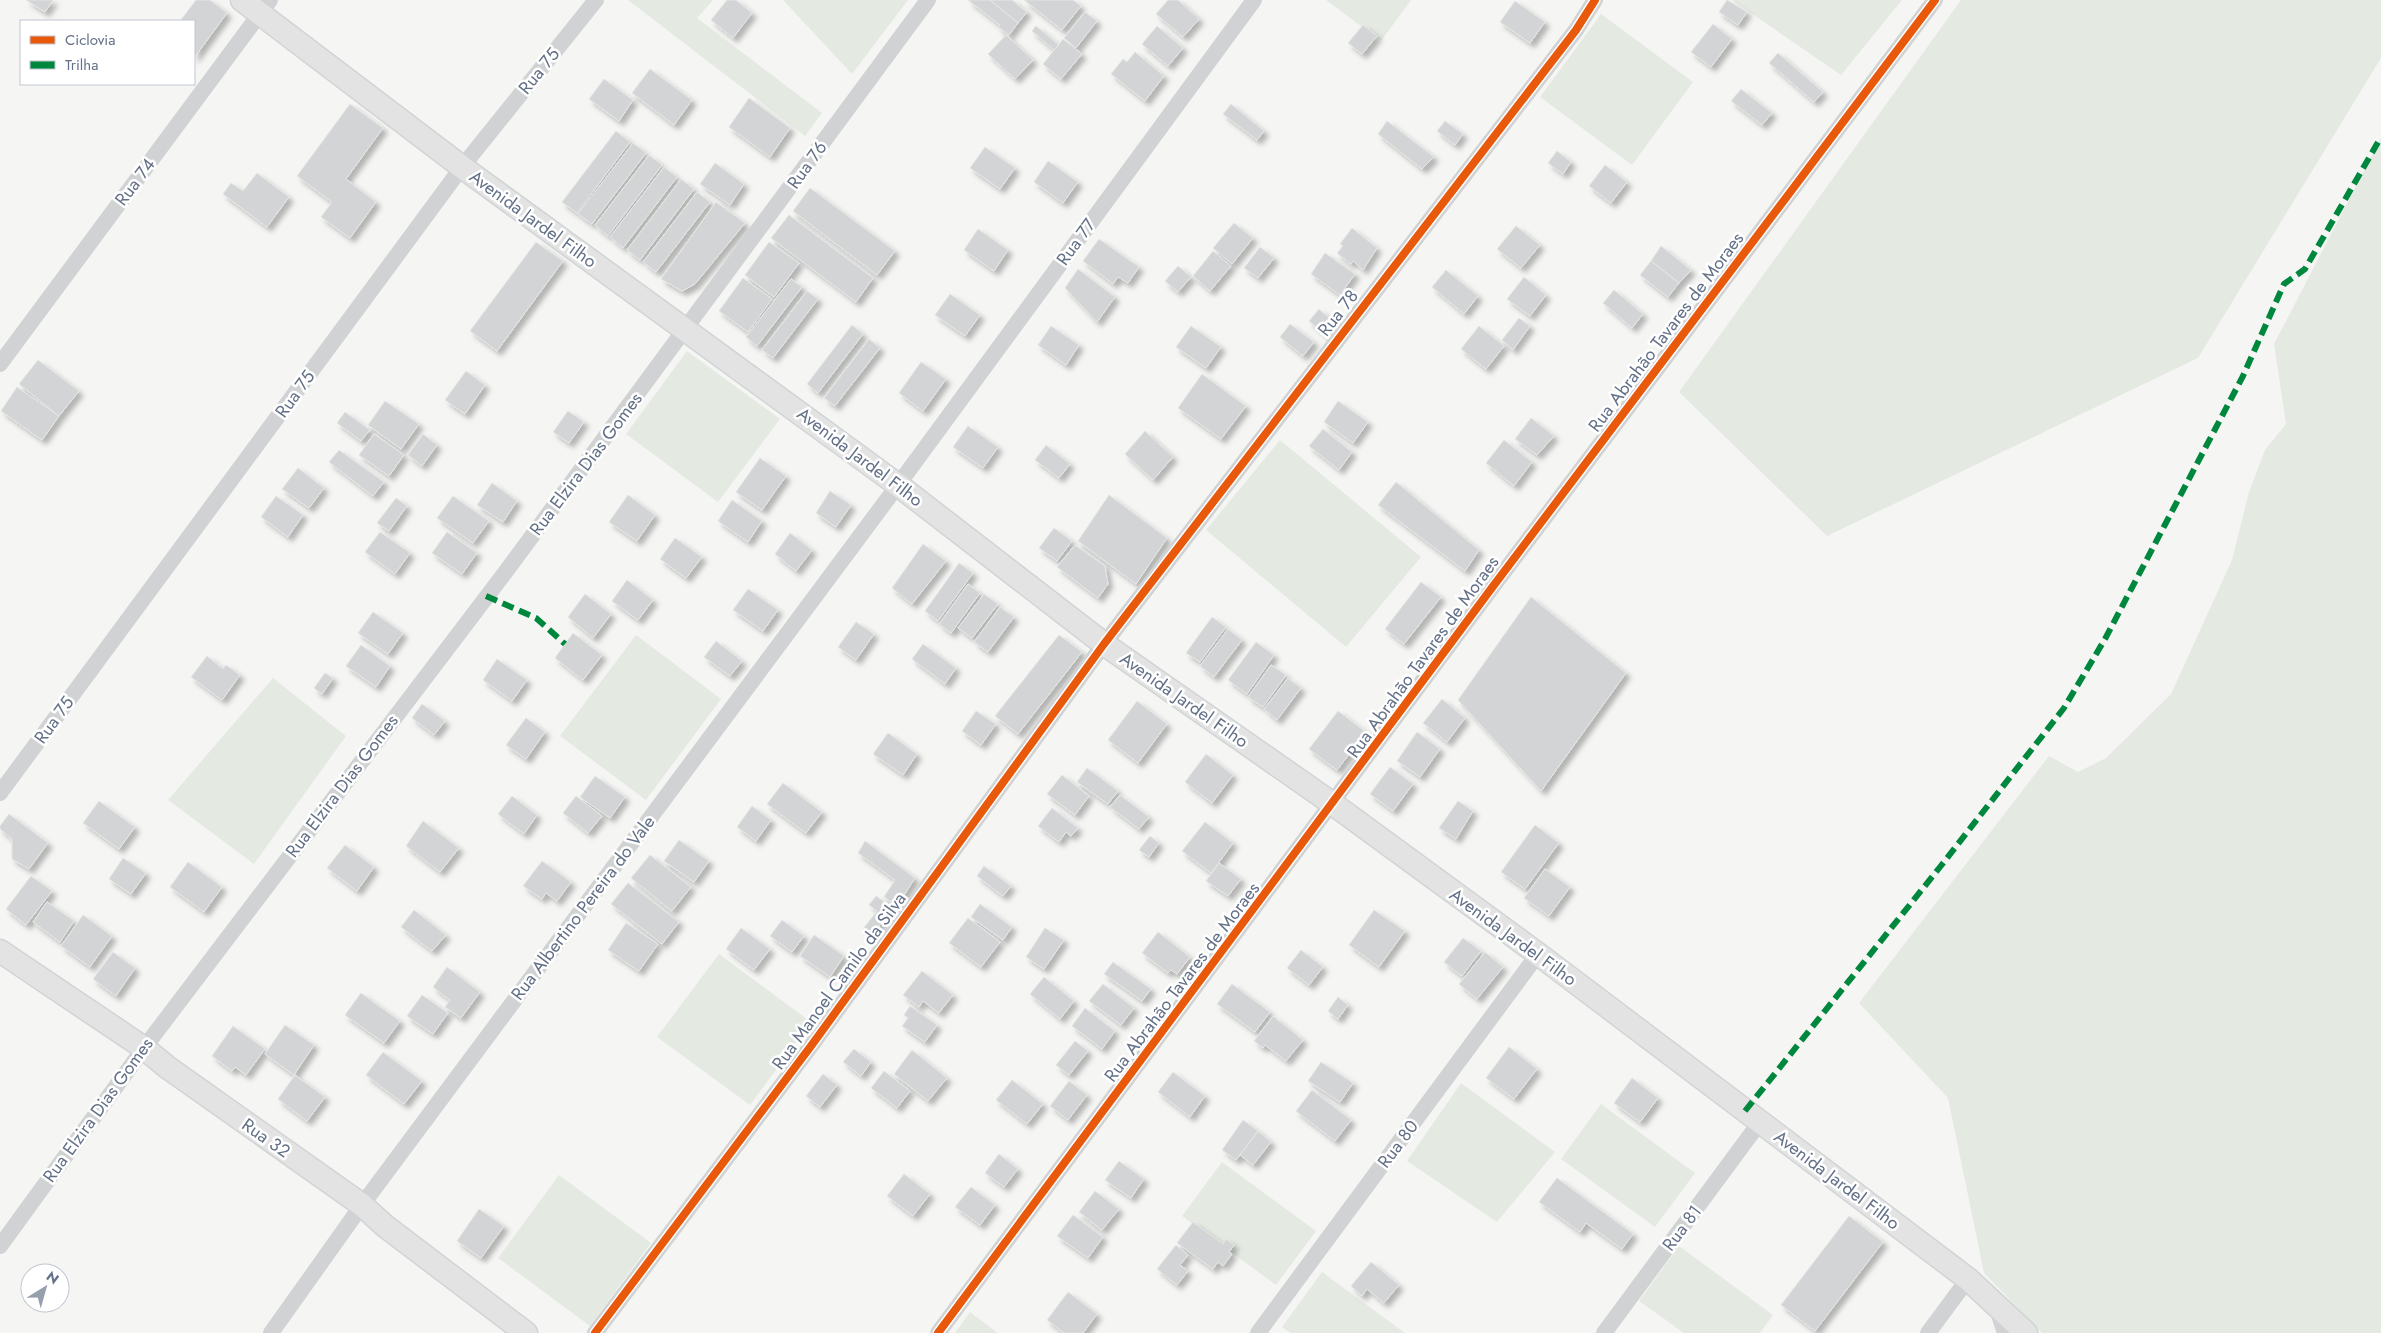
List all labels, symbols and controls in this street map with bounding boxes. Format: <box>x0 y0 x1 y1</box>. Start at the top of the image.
legend <box>20 20 195 85</box>
text: Ciclovia <box>65 29 115 51</box>
street label: Rua 75 <box>512 42 566 100</box>
text: Trilha <box>65 54 98 76</box>
street label: Rua 76 <box>781 136 833 194</box>
street label: Rua 74 <box>109 153 161 211</box>
street label: Avenida Jardel Filho <box>464 164 602 274</box>
street label: Rua 77 <box>1050 213 1102 271</box>
street label: Rua Abrahão Tavares de Moraes <box>1582 227 1750 437</box>
street label: Rua 78 <box>1311 284 1365 342</box>
street label: Rua 75 <box>269 365 321 423</box>
street label: Rua Elzira Dias Gomes <box>523 387 649 541</box>
street label: Avenida Jardel Filho <box>792 401 929 513</box>
street label: Rua Abrahão Tavares de Moraes <box>1341 551 1505 763</box>
street label: Avenida Jardel Filho <box>1114 646 1254 754</box>
street label: Rua 75 <box>28 691 80 749</box>
street label: Rua Elzira Dias Gomes <box>279 709 405 863</box>
street label: Rua Albertino Pereira do Vale <box>505 810 661 1006</box>
street label: Rua Abrahão Tavares de Moraes <box>1098 877 1266 1087</box>
street label: Avenida Jardel Filho <box>1444 882 1582 992</box>
street label: Rua Manoel Camilo da Silva <box>766 887 912 1075</box>
street label: Rua Elzira Dias Gomes <box>37 1032 159 1188</box>
street label: Rua 32 <box>237 1112 295 1164</box>
street label: Rua 80 <box>1371 1114 1425 1173</box>
street label: Avenida Jardel Filho <box>1769 1124 1906 1236</box>
street label: Rua 81 <box>1656 1200 1708 1256</box>
north arrow <box>20 1263 70 1313</box>
text: N <box>42 1266 63 1289</box>

